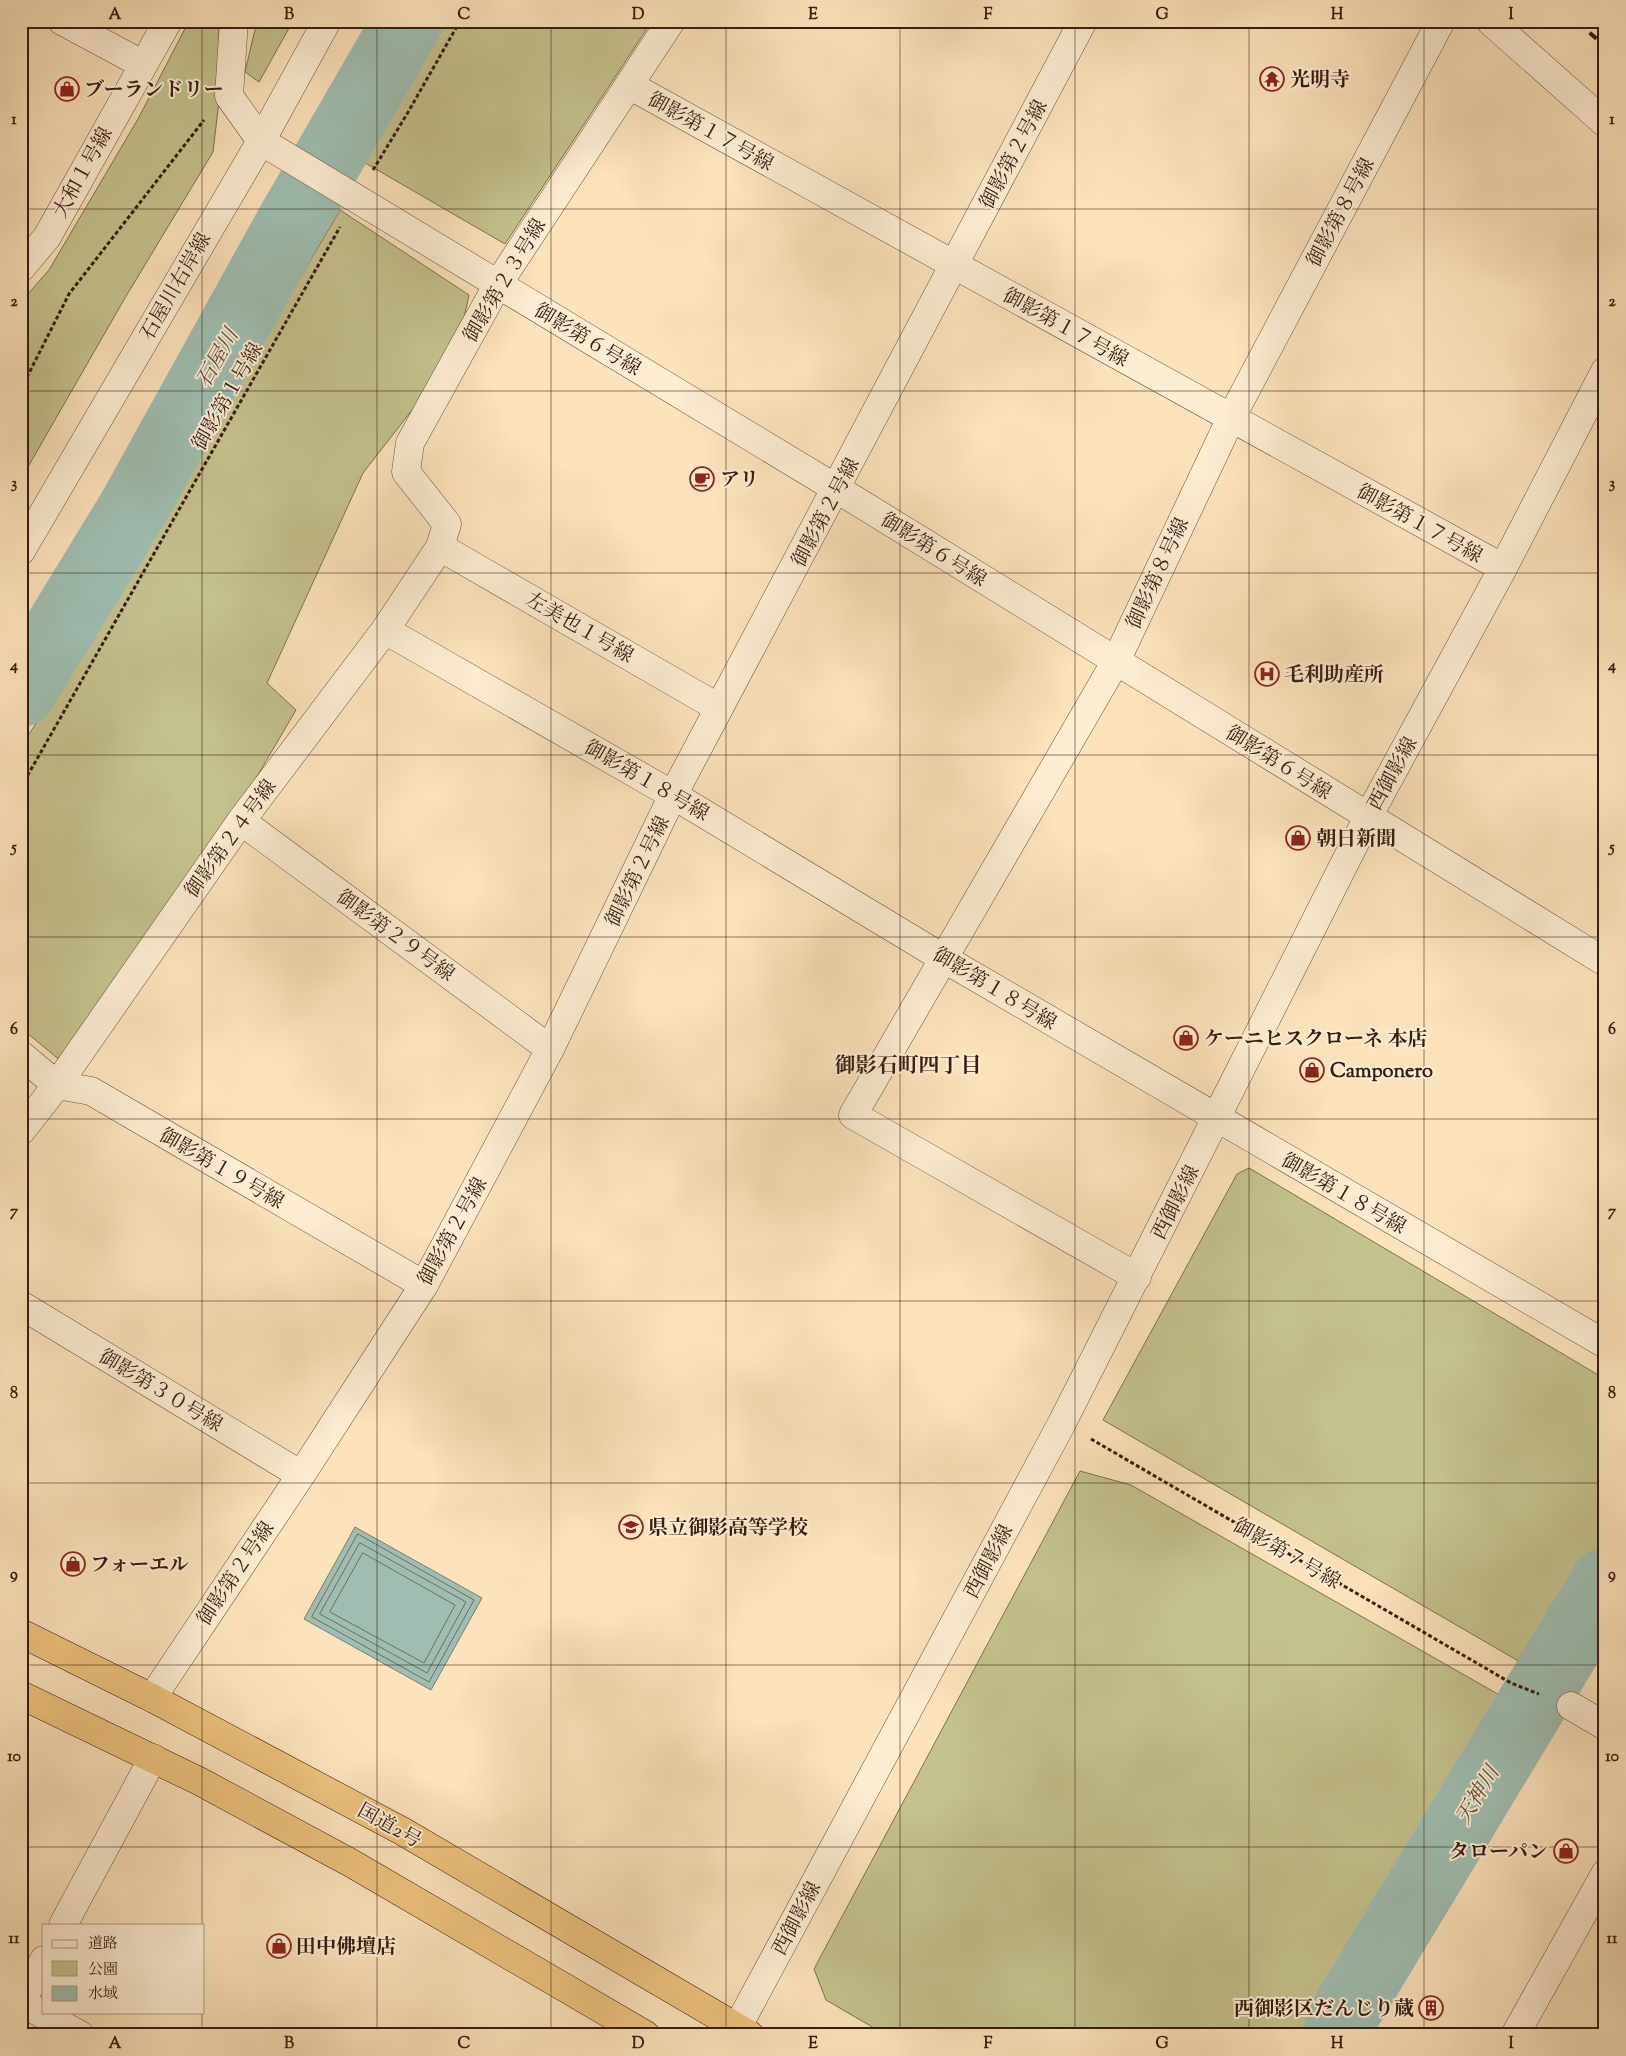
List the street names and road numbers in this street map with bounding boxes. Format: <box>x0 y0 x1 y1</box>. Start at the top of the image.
street label: 御影第１７号線 <box>642 87 778 180</box>
street label: 御影第２号線 <box>974 95 1056 215</box>
street label: 大和１号線 <box>47 122 121 224</box>
street label: 御影第８号線 <box>1301 153 1383 273</box>
street label: 御影第２３号線 <box>458 214 555 349</box>
street label: 石屋川右岸線 <box>135 228 220 346</box>
street label: 御影第１７号線 <box>997 283 1133 376</box>
street label: 御影第６号線 <box>528 298 646 384</box>
street label: 御影第１号線 <box>187 338 272 456</box>
street label: 御影第２号線 <box>786 453 868 573</box>
street label: 御影第１７号線 <box>1351 479 1487 572</box>
street label: 御影第６号線 <box>874 507 991 595</box>
street label: 御影第８号線 <box>1121 514 1198 635</box>
street label: 左美也１号線 <box>520 587 638 672</box>
street label: 御影第６号線 <box>1219 720 1336 808</box>
street label: 西御影線 <box>1362 732 1426 816</box>
street label: 御影第１８号線 <box>578 735 714 830</box>
street label: 御影第２４号線 <box>179 774 285 905</box>
street label: 御影第２号線 <box>600 812 679 932</box>
street label: 御影第２９号線 <box>329 884 460 990</box>
street label: 御影第１８号線 <box>926 942 1061 1039</box>
street label: 御影第１９号線 <box>153 1123 289 1218</box>
street label: 御影第１８号線 <box>1275 1148 1411 1243</box>
street label: 西御影線 <box>1146 1161 1208 1245</box>
street label: 御影第２号線 <box>412 1173 496 1292</box>
street label: 御影第３０号線 <box>92 1344 227 1441</box>
street label: 御影第７号線 <box>1227 1513 1345 1598</box>
street label: 御影第２号線 <box>191 1517 283 1632</box>
street label: 西御影線 <box>959 1520 1022 1604</box>
street label: 国道2号 <box>351 1798 426 1857</box>
street label: 西御影線 <box>767 1877 830 1961</box>

